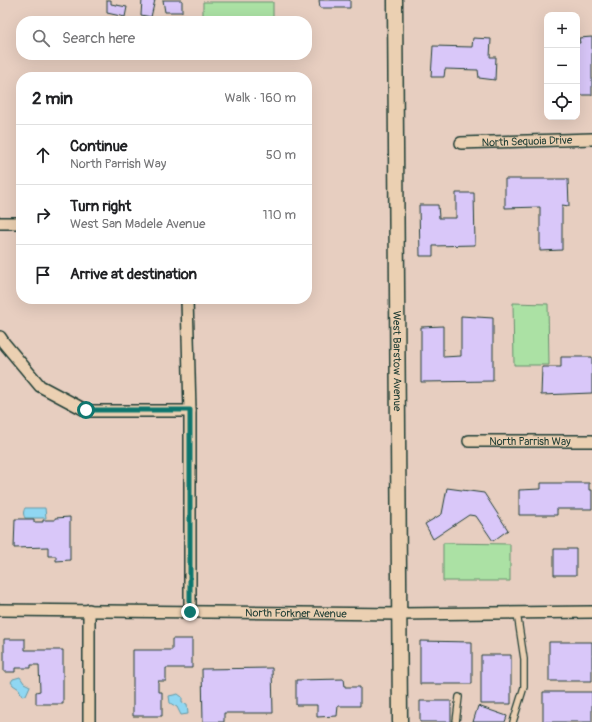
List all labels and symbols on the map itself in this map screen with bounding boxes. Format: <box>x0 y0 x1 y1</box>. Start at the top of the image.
street label: North Sequoia Drive <box>481 134 573 149</box>
street label: West Barstow Avenue <box>390 311 404 412</box>
route start <box>77 401 95 419</box>
street label: North Parrish Way <box>489 435 571 448</box>
route end <box>181 603 199 621</box>
street label: North Forkner Avenue <box>245 606 347 620</box>

